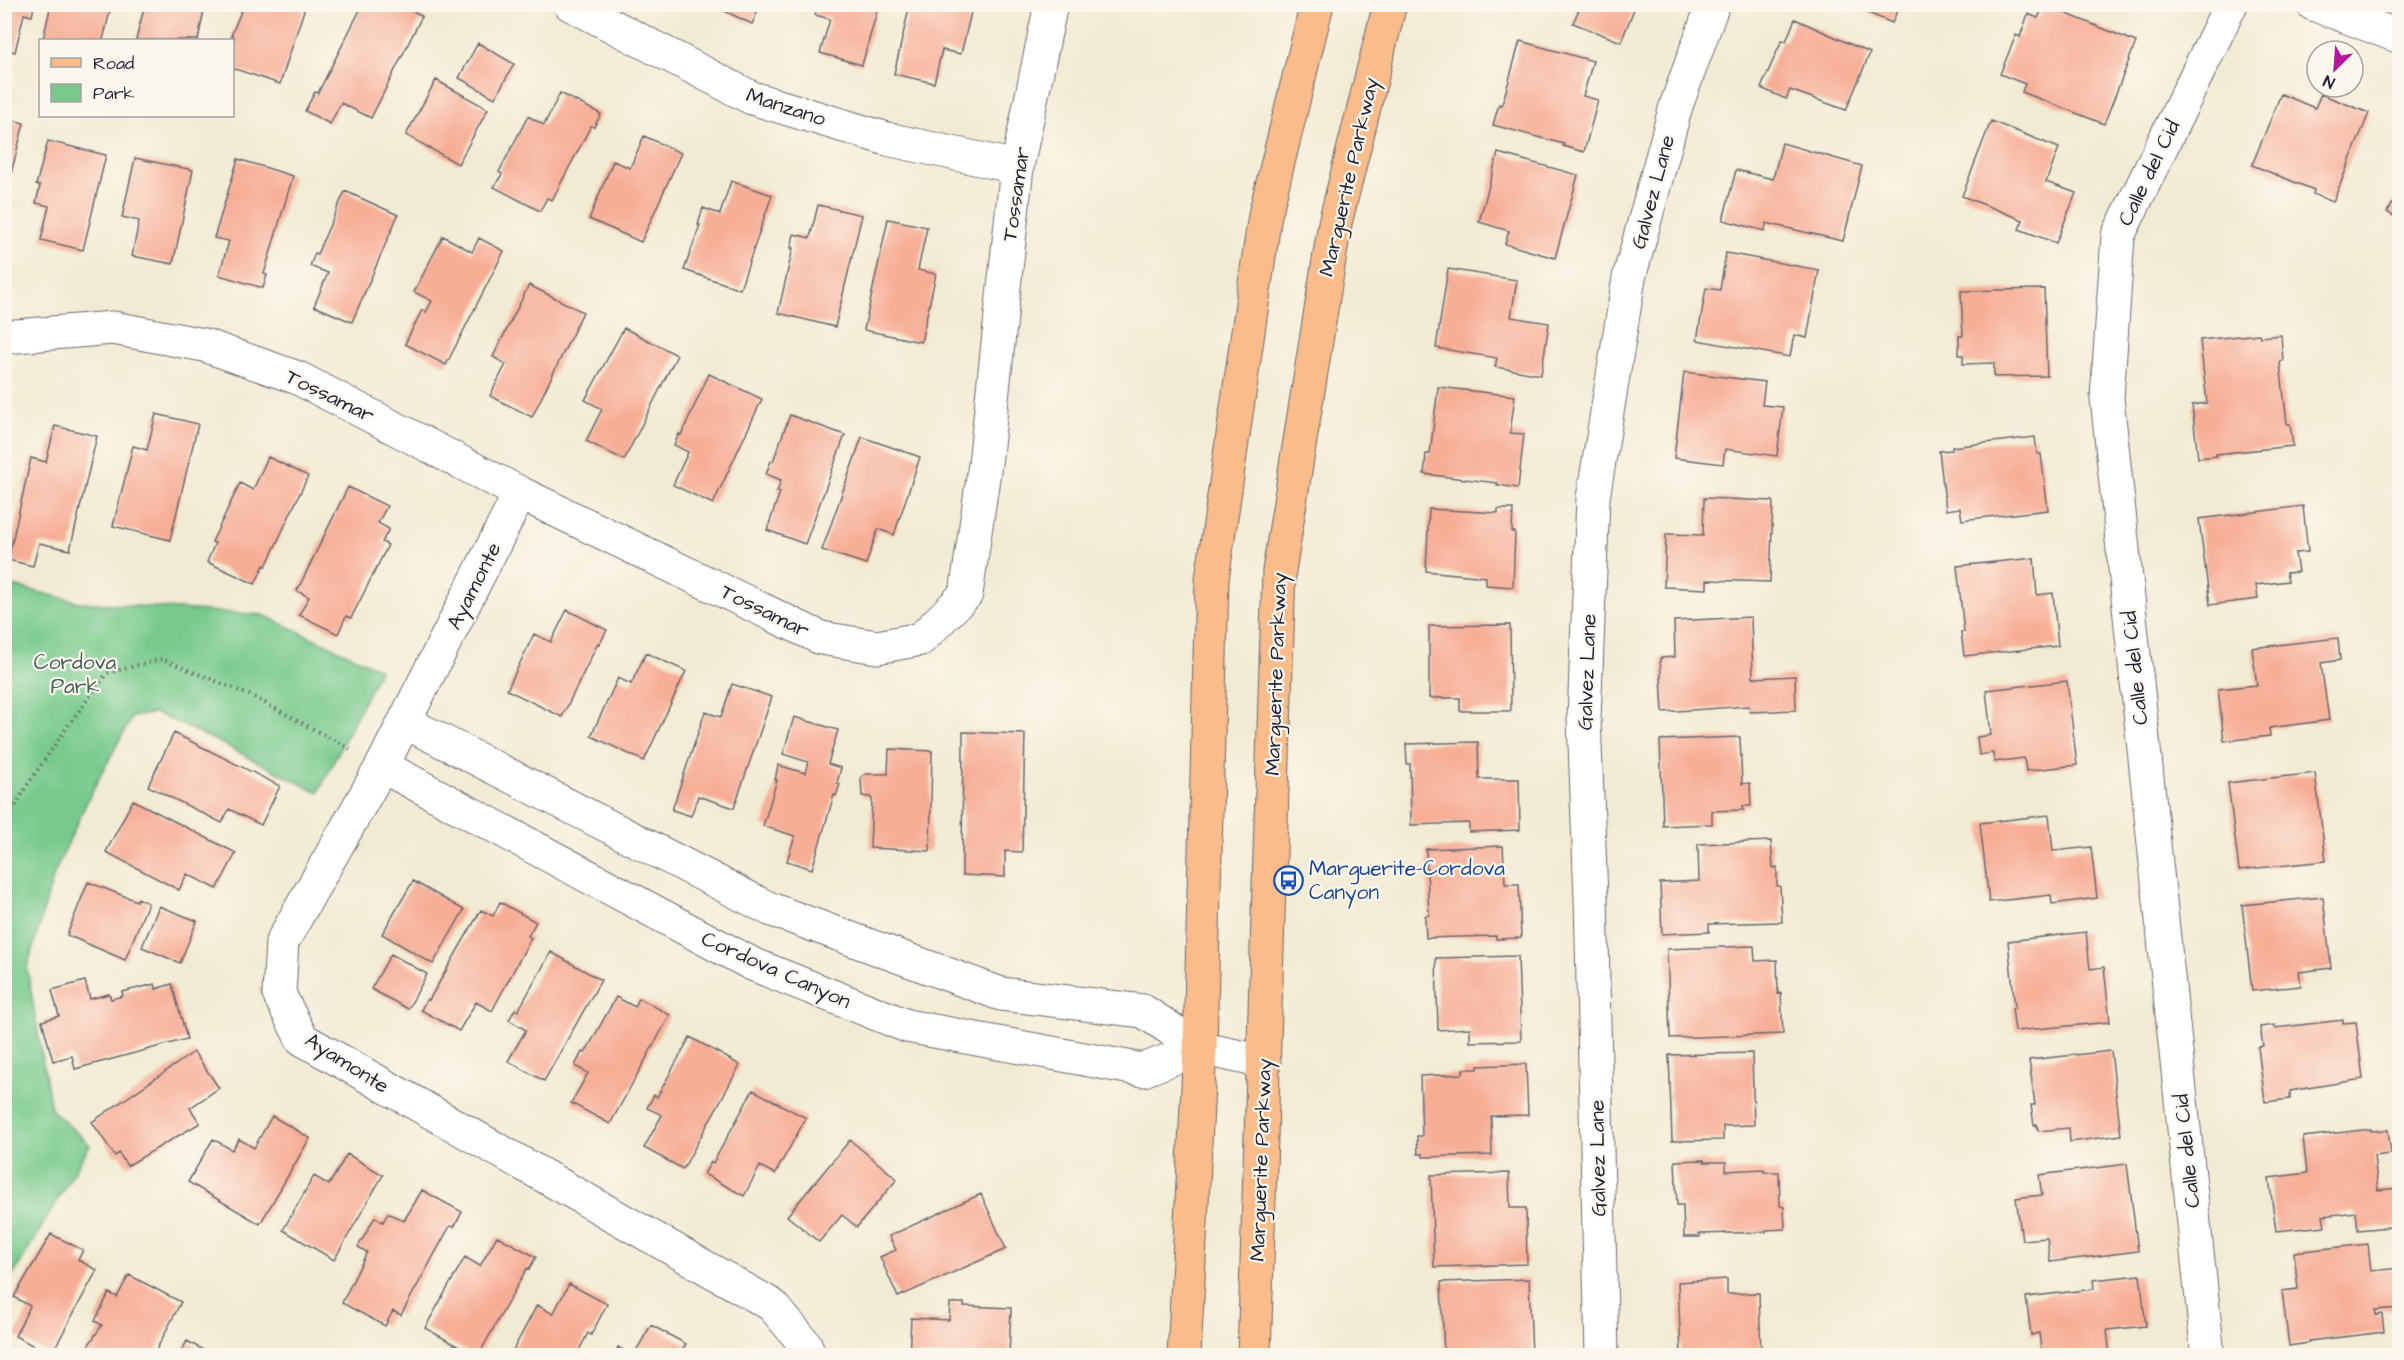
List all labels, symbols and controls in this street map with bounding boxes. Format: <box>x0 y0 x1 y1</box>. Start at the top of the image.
legend <box>39 39 234 117</box>
north arrow <box>2305 39 2365 99</box>
text: Road <box>93 51 134 76</box>
text: N <box>2320 70 2338 94</box>
street label: Marguerite Parkway <box>1312 74 1388 280</box>
text: Park <box>93 81 135 106</box>
street label: Manzano <box>743 81 830 134</box>
street label: Calle del Cid <box>2111 115 2187 231</box>
street label: Galvez Lane <box>1624 132 1682 252</box>
street label: Tossamar <box>995 144 1037 243</box>
street label: Tossamar <box>281 362 380 430</box>
street label: Ayamonte <box>440 537 510 635</box>
street label: Marguerite Parkway <box>1258 571 1296 776</box>
street label: Tossamar <box>716 577 815 645</box>
street label: Calle del Cid <box>2115 609 2155 726</box>
street label: Galvez Lane <box>1570 613 1604 731</box>
park label: Cordova Park <box>34 648 117 701</box>
place label: Marguerite-Cordova Canyon <box>1309 854 1505 909</box>
bus stop icon: Marguerite-Cordova Canyon <box>1272 864 1304 896</box>
street label: Cordova Canyon <box>696 924 855 1018</box>
street label: Ayamonte <box>298 1026 395 1102</box>
street label: Marguerite Parkway <box>1243 1057 1281 1262</box>
street label: Calle del Cid <box>2167 1092 2207 1209</box>
street label: Galvez Lane <box>1582 1099 1614 1217</box>

